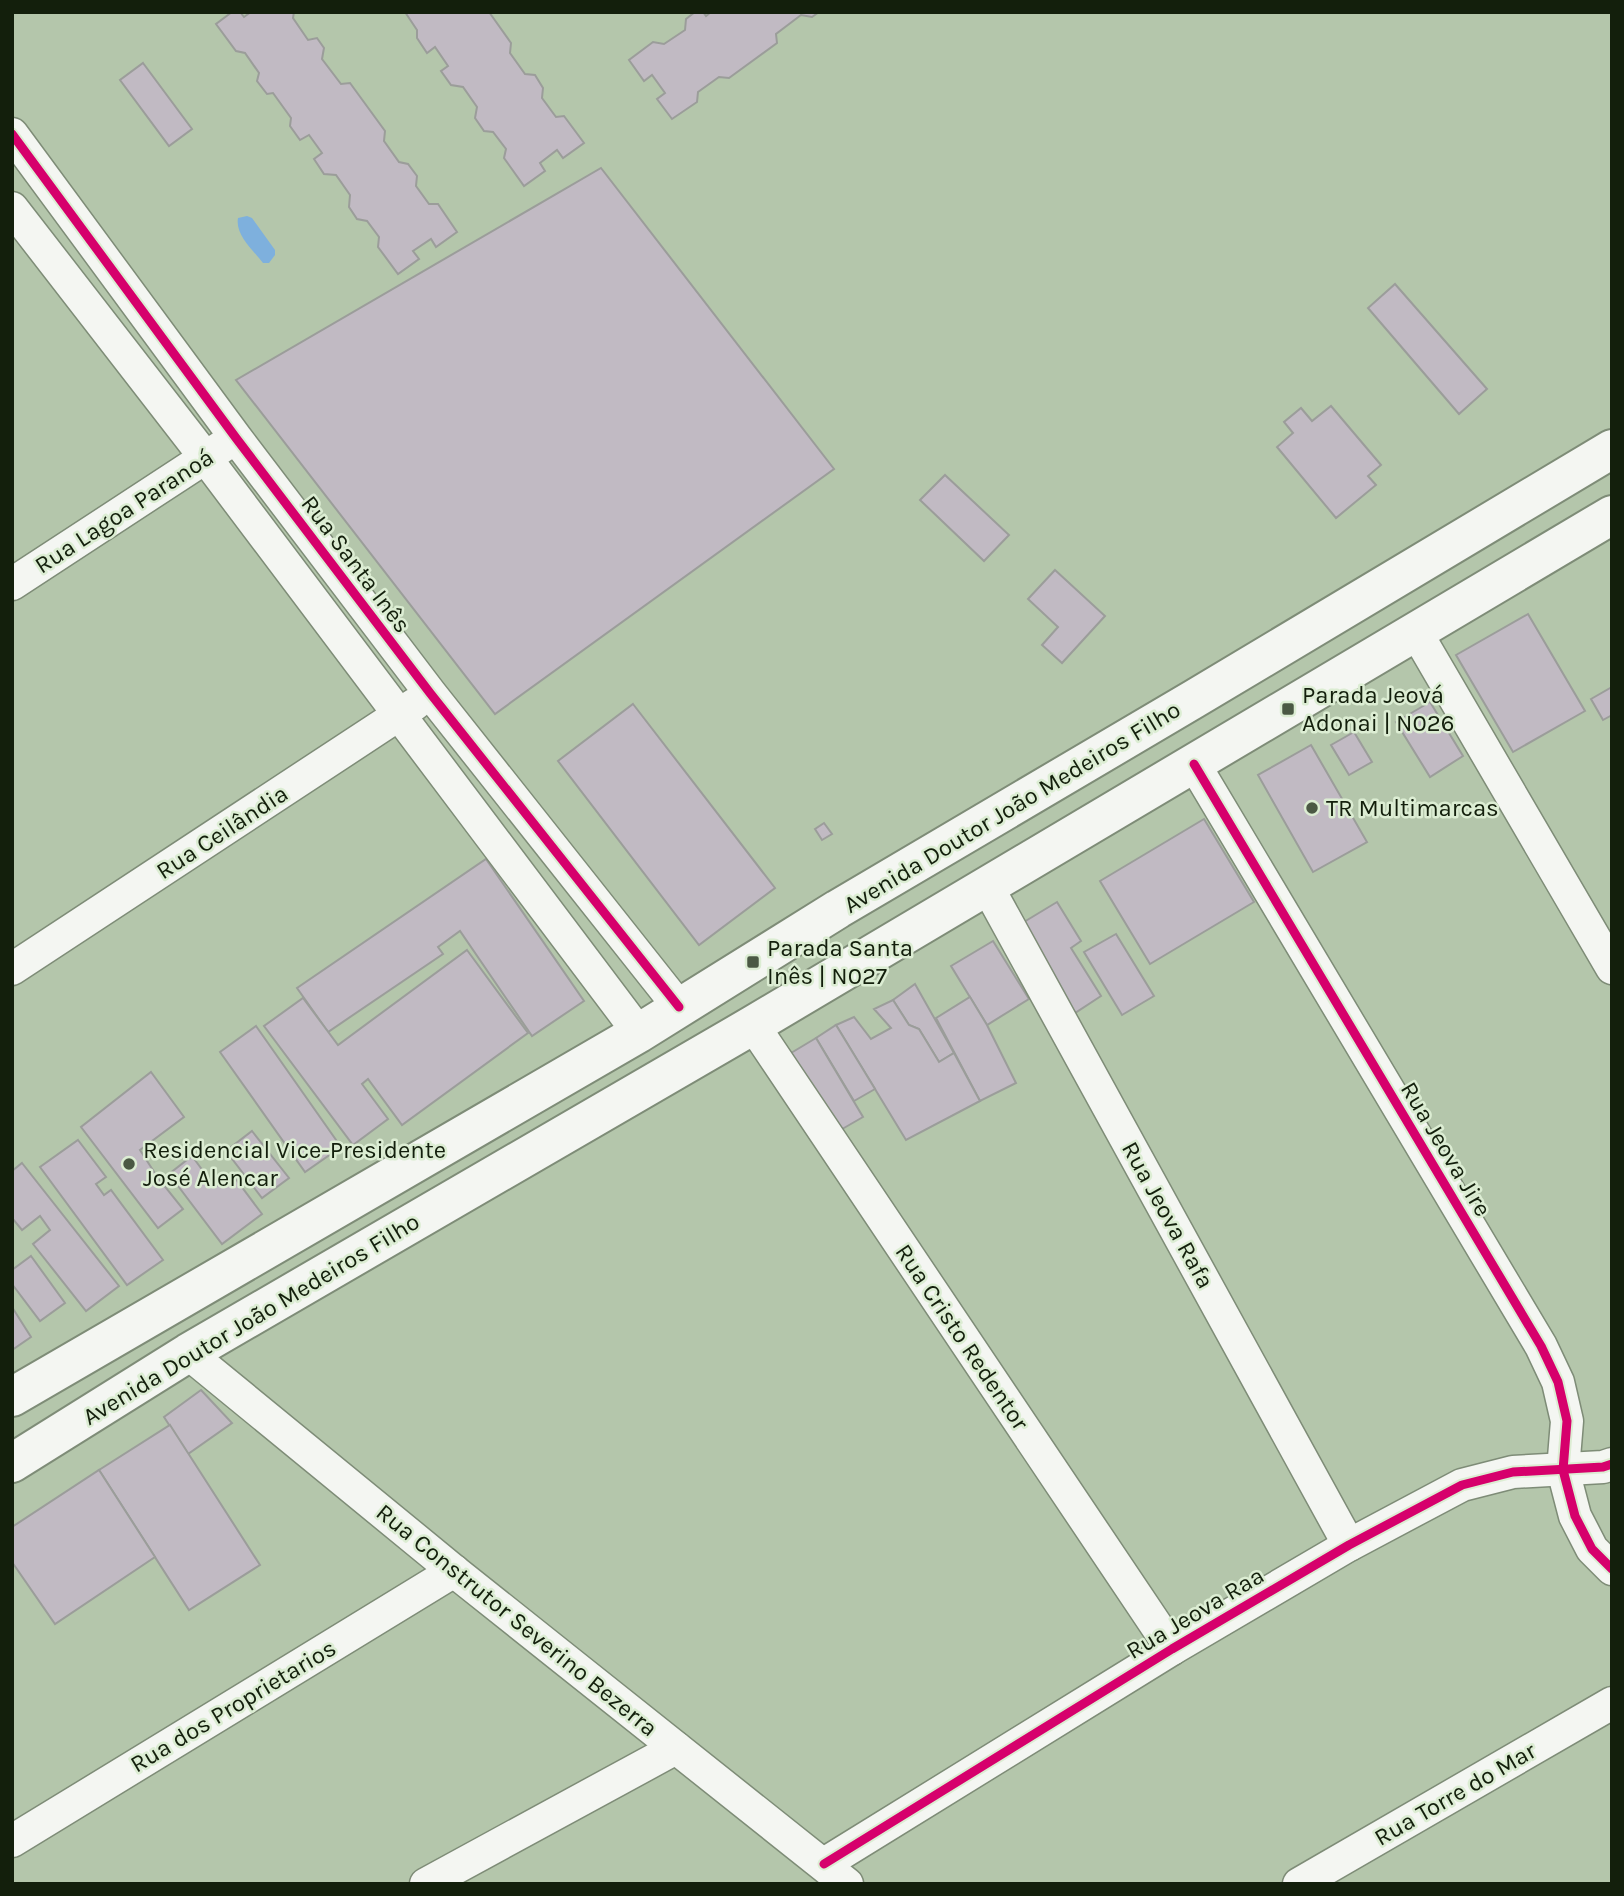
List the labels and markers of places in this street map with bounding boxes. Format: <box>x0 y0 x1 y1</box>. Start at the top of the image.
place label: Parada Jeová Adonai | N026 <box>1302 681 1454 737</box>
marker: Parada Jeová Adonai | N026 <box>1280 701 1296 717</box>
place label: TR Multimarcas <box>1326 794 1499 822</box>
marker: TR Multimarcas <box>1304 800 1320 816</box>
place label: Parada Santa Inês | N027 <box>767 934 913 990</box>
marker: Parada Santa Inês | N027 <box>745 954 761 970</box>
place label: Residencial Vice-Presidente José Alencar <box>143 1136 446 1192</box>
marker: Residencial Vice-Presidente José Alencar <box>121 1156 137 1172</box>

